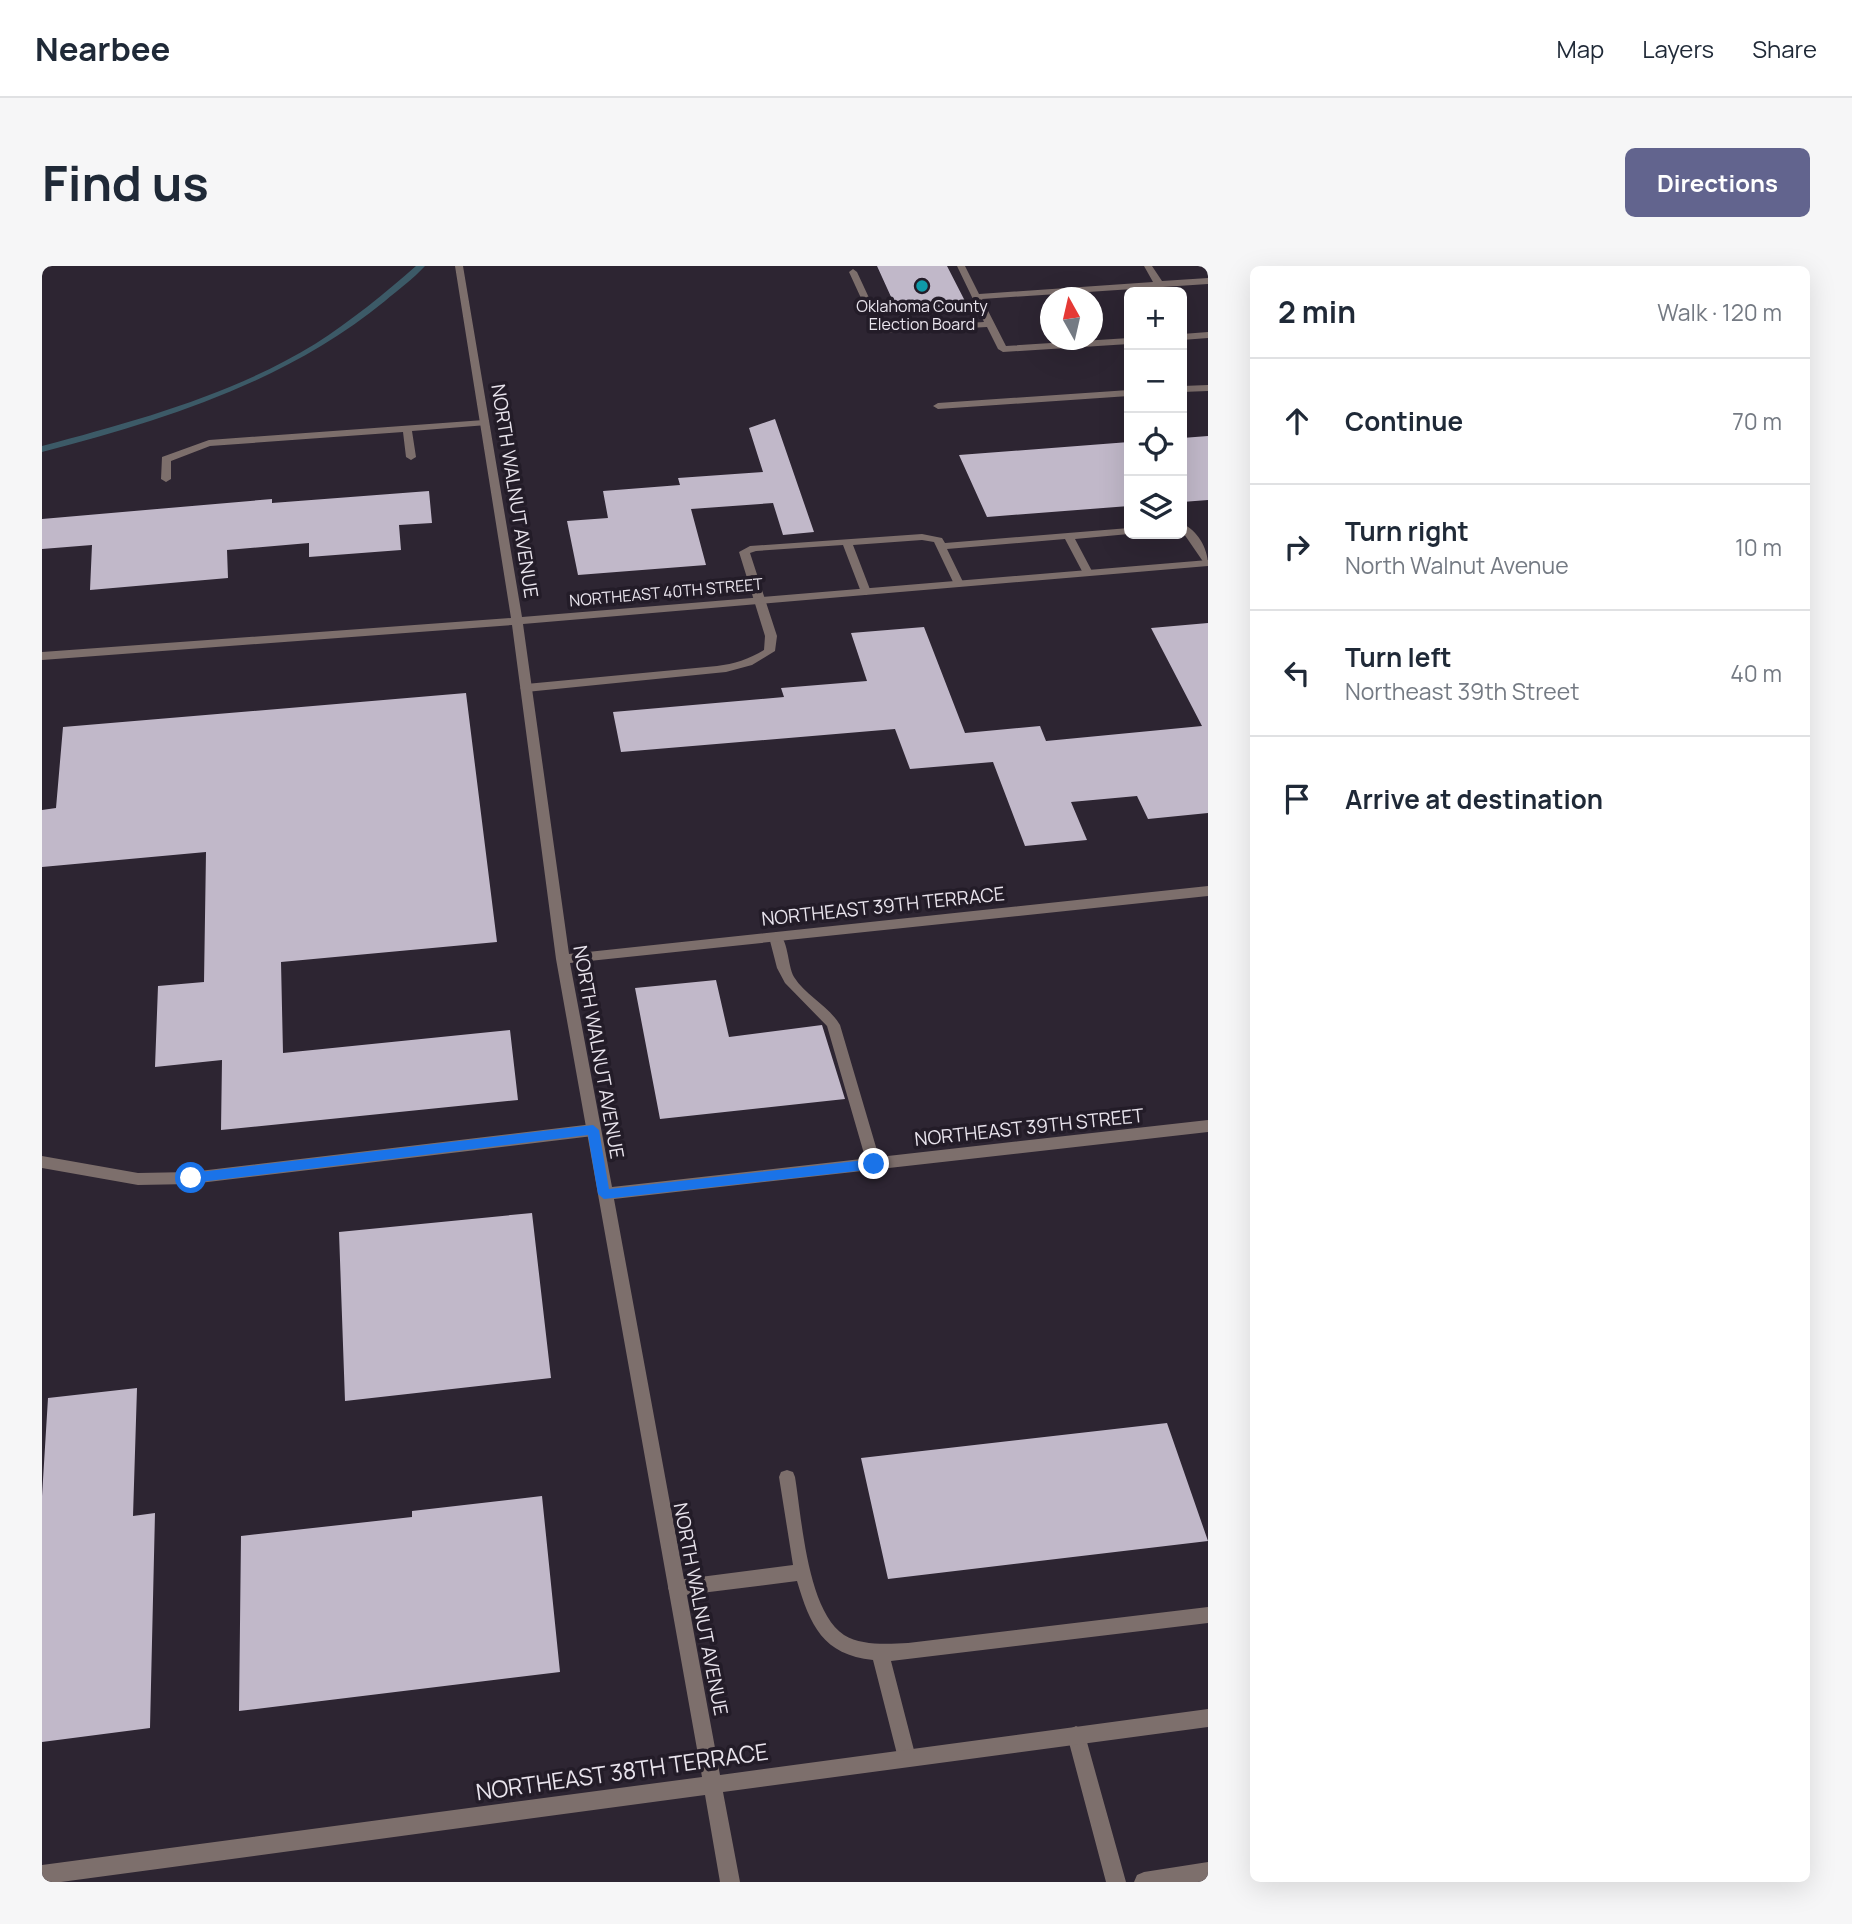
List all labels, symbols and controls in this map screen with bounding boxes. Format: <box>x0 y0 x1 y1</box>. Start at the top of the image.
text: Nearbee <box>35 26 170 71</box>
text: Map <box>1557 32 1604 65</box>
text: Layers <box>1642 32 1714 65</box>
text: Share <box>1752 32 1817 65</box>
button: Directions <box>1625 148 1810 217</box>
text: Find us <box>42 149 209 216</box>
marker: Oklahoma County Election Board <box>914 278 930 294</box>
north arrow <box>1040 287 1103 350</box>
map controls <box>1124 287 1187 539</box>
button: + <box>1124 287 1187 350</box>
text: 2 min <box>1278 291 1356 332</box>
place label: Oklahoma County Election Board <box>856 295 988 335</box>
text: Walk · 120 m <box>1657 296 1782 328</box>
button: − <box>1124 350 1187 413</box>
street label: NORTH WALNUT AVENUE <box>485 382 545 600</box>
icon: ahead <box>1278 402 1316 440</box>
text: Continue <box>1345 403 1463 439</box>
text: 70 m <box>1732 405 1782 437</box>
button: locate <box>1124 413 1187 476</box>
button: layers <box>1124 476 1187 539</box>
text: Turn right <box>1345 513 1469 549</box>
icon: right <box>1278 528 1316 566</box>
text: 10 m <box>1735 531 1782 563</box>
text: North Walnut Avenue <box>1345 549 1569 581</box>
street label: NORTHEAST 40TH STREET <box>568 573 764 611</box>
text: Turn left <box>1345 639 1452 675</box>
icon: left <box>1278 654 1316 692</box>
text: 40 m <box>1730 657 1782 689</box>
text: Northeast 39th Street <box>1345 675 1579 707</box>
icon: arrive <box>1278 780 1316 818</box>
text: Arrive at destination <box>1345 781 1603 817</box>
street label: NORTHEAST 39TH TERRACE <box>760 880 1006 932</box>
street label: NORTH WALNUT AVENUE <box>567 943 631 1161</box>
street label: NORTHEAST 39TH STREET <box>913 1102 1146 1152</box>
route end <box>858 1148 889 1179</box>
route start <box>175 1162 206 1193</box>
street label: NORTH WALNUT AVENUE <box>668 1500 734 1718</box>
street label: NORTHEAST 38TH TERRACE <box>474 1735 770 1807</box>

